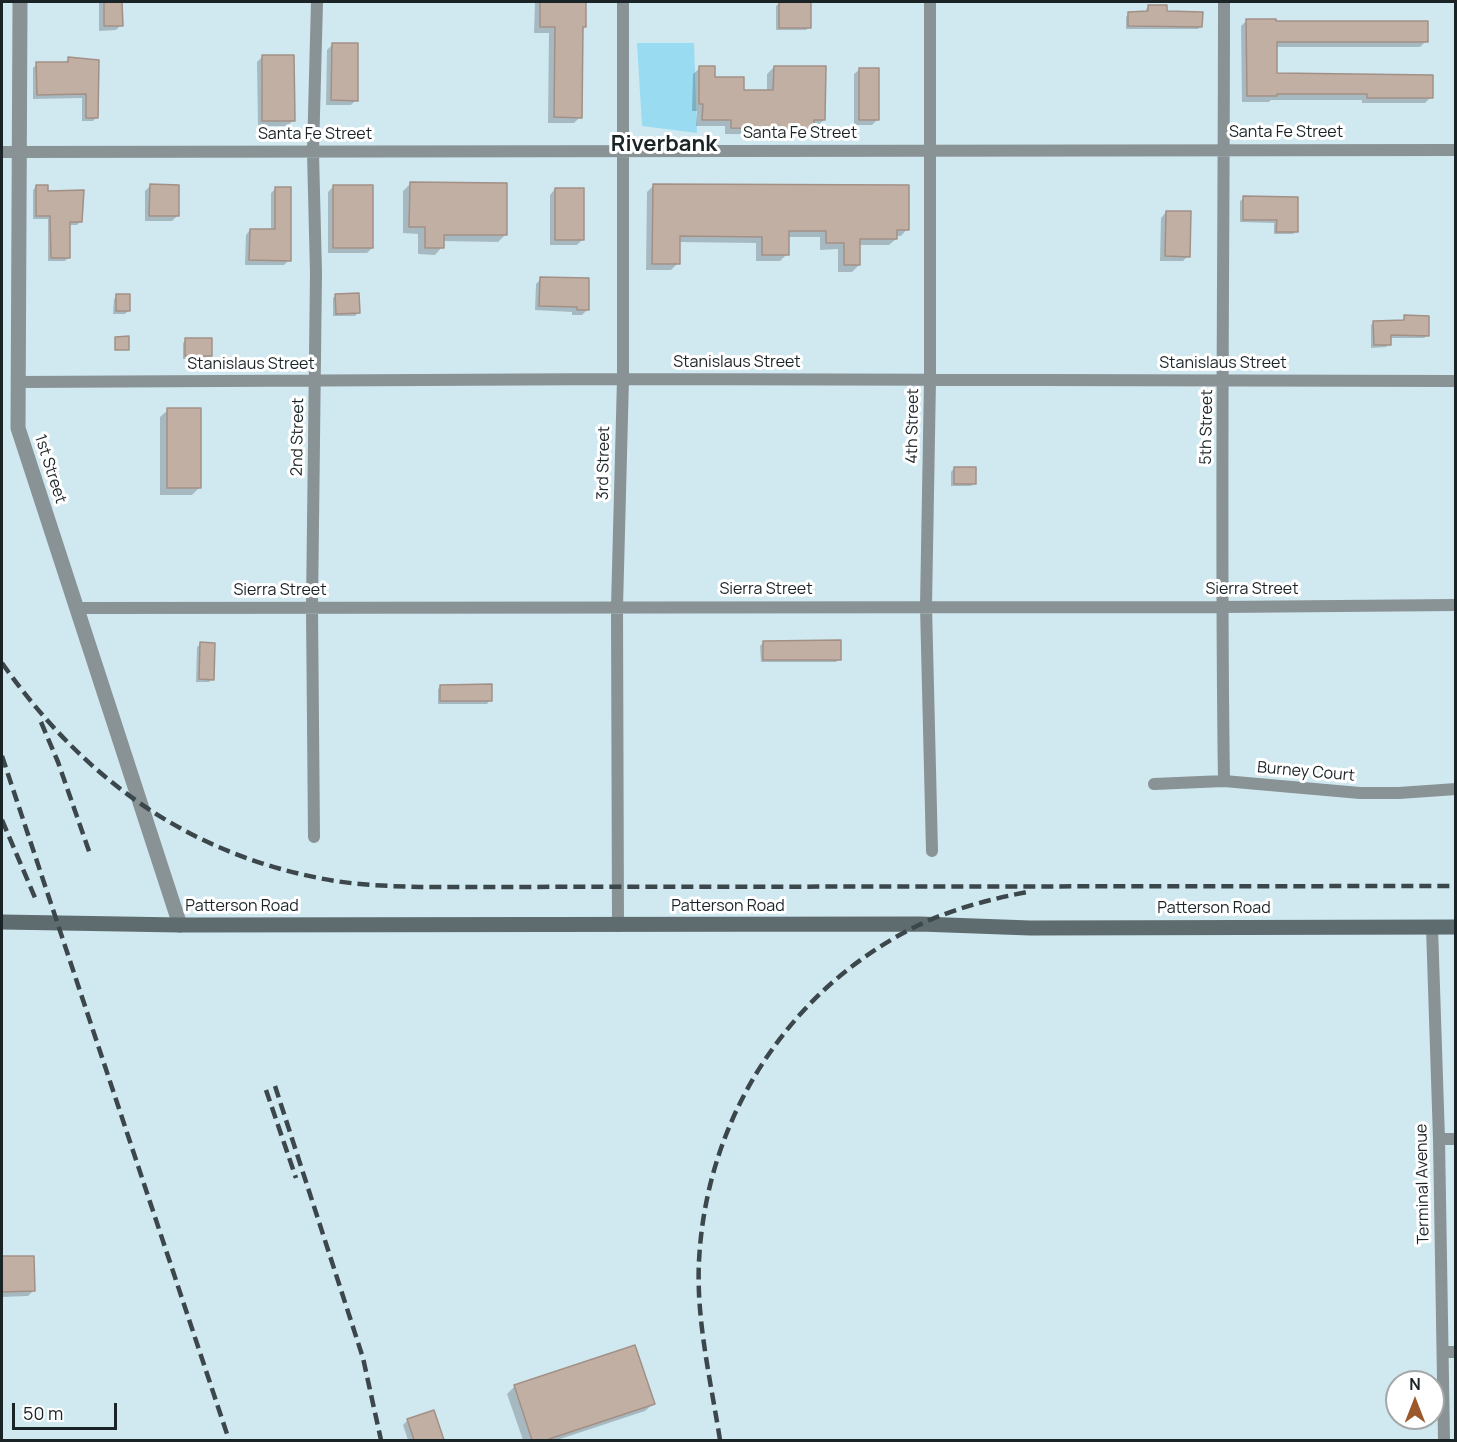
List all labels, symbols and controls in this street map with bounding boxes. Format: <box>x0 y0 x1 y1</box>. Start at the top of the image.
street label: Santa Fe Street <box>1229 123 1343 143</box>
street label: Santa Fe Street <box>743 124 857 144</box>
street label: Santa Fe Street <box>258 125 372 145</box>
district label: Riverbank <box>611 132 717 158</box>
street label: Stanislaus Street <box>673 353 801 373</box>
street label: Stanislaus Street <box>1159 354 1287 374</box>
street label: Stanislaus Street <box>187 355 315 375</box>
street label: 4th Street <box>903 388 923 464</box>
street label: 5th Street <box>1197 389 1217 465</box>
street label: 2nd Street <box>288 398 308 476</box>
street label: 3rd Street <box>594 426 614 500</box>
street label: 1st Street <box>30 432 70 506</box>
street label: Sierra Street <box>719 580 813 600</box>
street label: Sierra Street <box>1205 580 1299 600</box>
street label: Sierra Street <box>233 581 327 601</box>
street label: Burney Court <box>1256 758 1356 786</box>
street label: Patterson Road <box>185 897 299 917</box>
street label: Patterson Road <box>671 897 785 917</box>
street label: Patterson Road <box>1157 899 1271 919</box>
street label: Terminal Avenue <box>1412 1123 1434 1245</box>
north arrow <box>1385 1370 1445 1430</box>
text: N <box>1409 1373 1421 1395</box>
scale bar <box>15 1391 120 1429</box>
text: 50 m <box>23 1401 63 1425</box>

